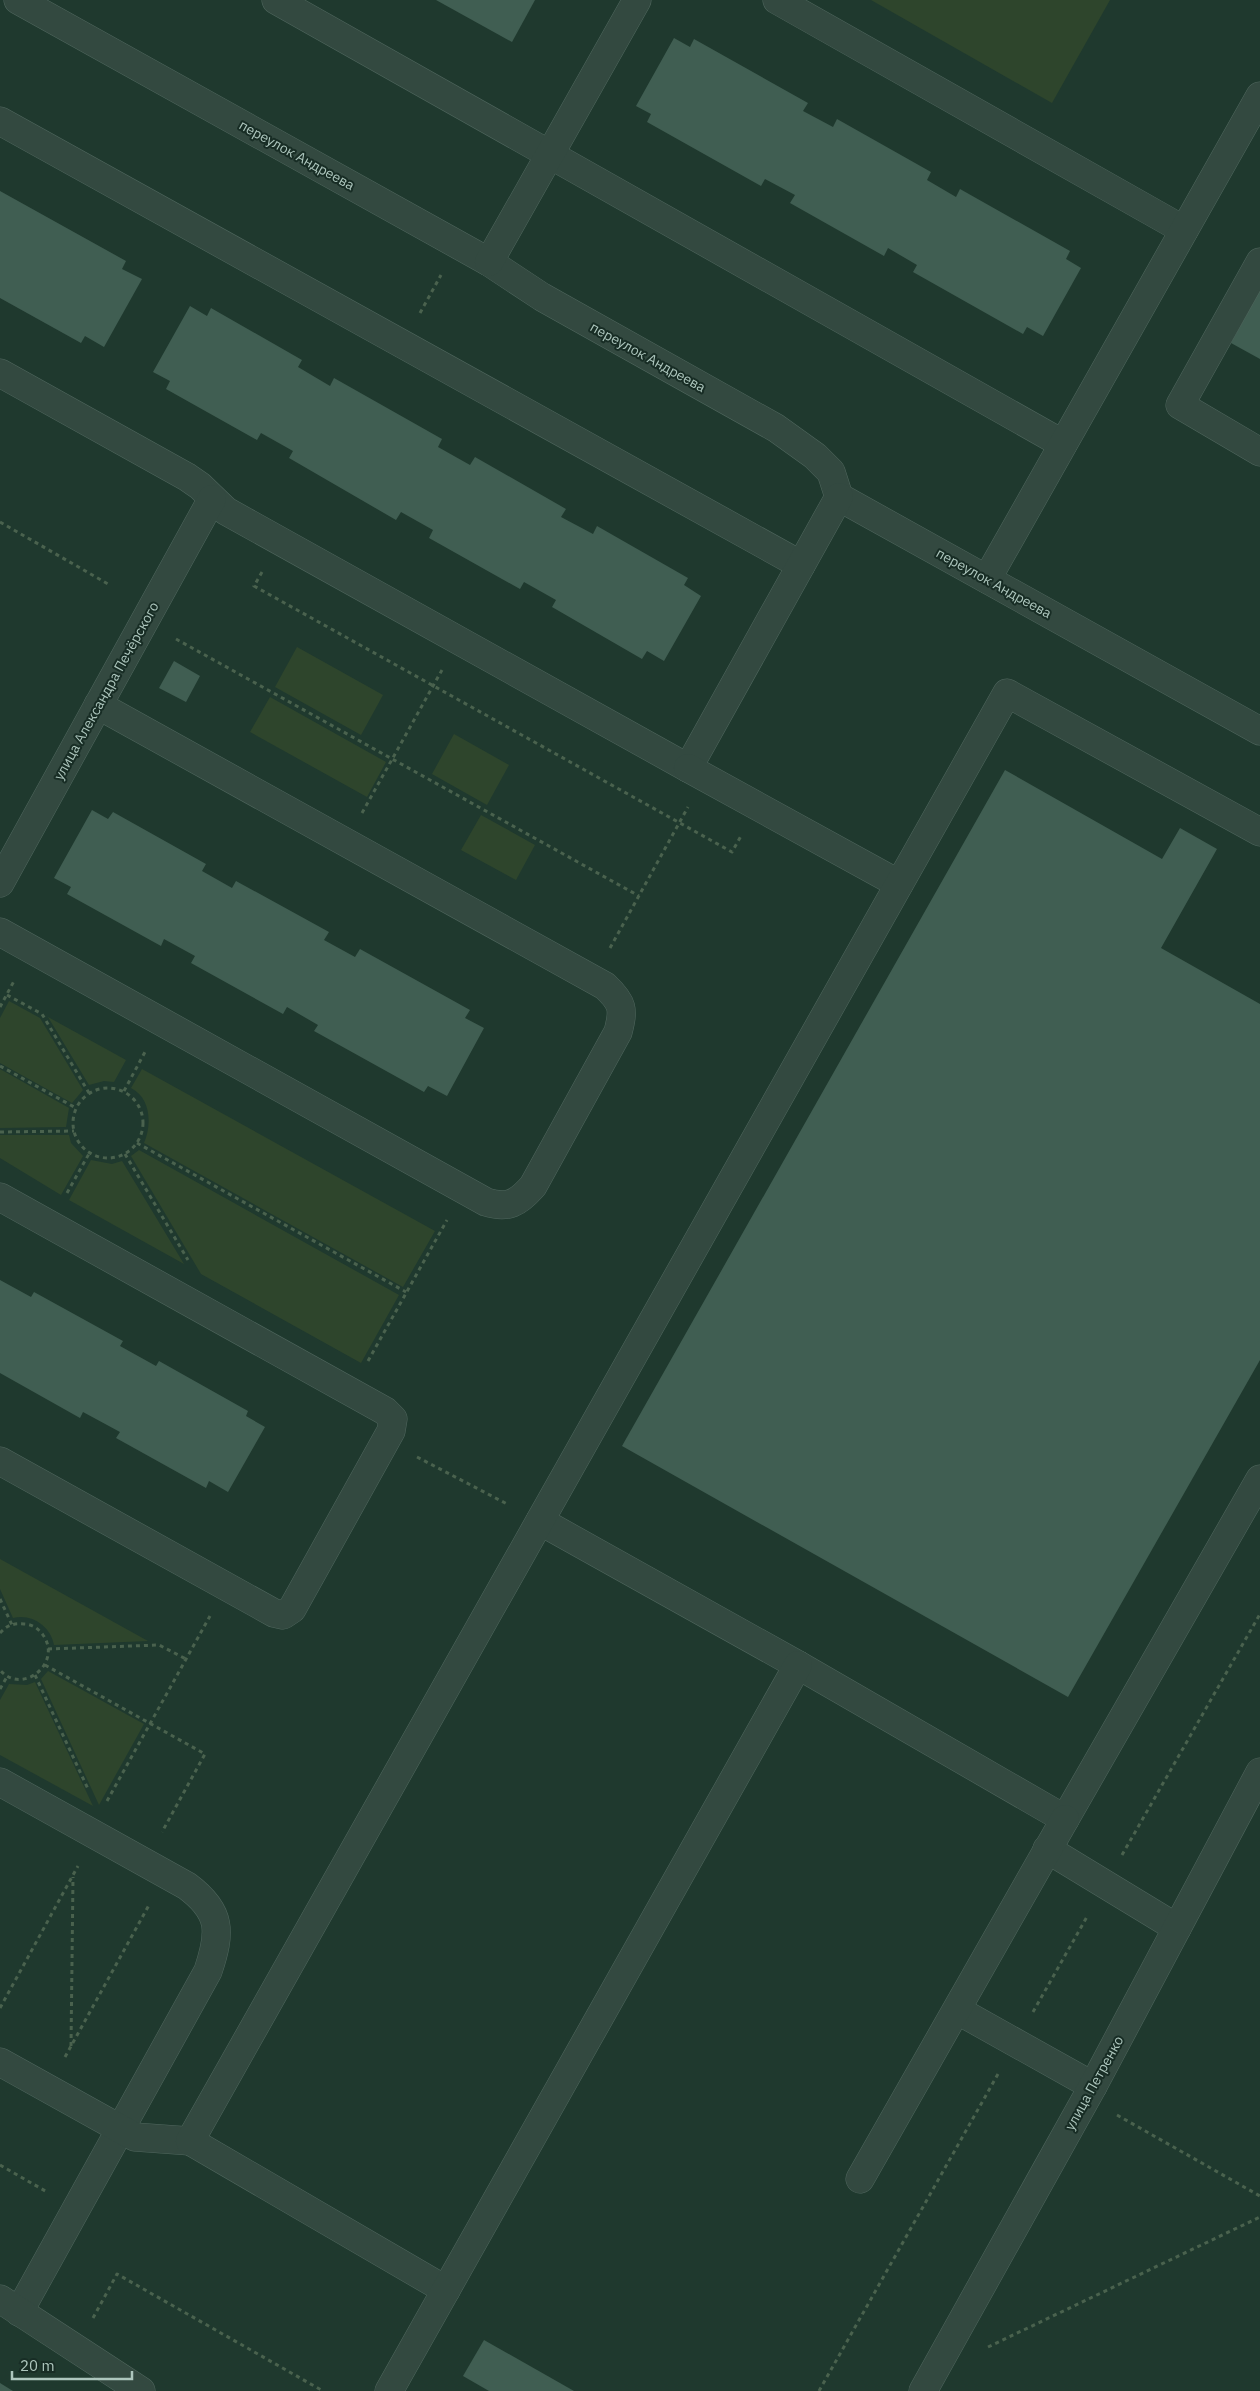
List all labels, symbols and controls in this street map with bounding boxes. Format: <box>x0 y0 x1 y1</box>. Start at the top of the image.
street label: переулок Андреева <box>236 116 358 194</box>
street label: переулок Андреева <box>587 318 709 396</box>
street label: переулок Андреева <box>933 544 1055 622</box>
street label: улица Александра Печёрского <box>49 599 163 783</box>
street label: улица Петренко <box>1061 2032 1127 2133</box>
scale bar <box>12 2348 132 2380</box>
text: 20 m <box>20 2356 55 2375</box>

